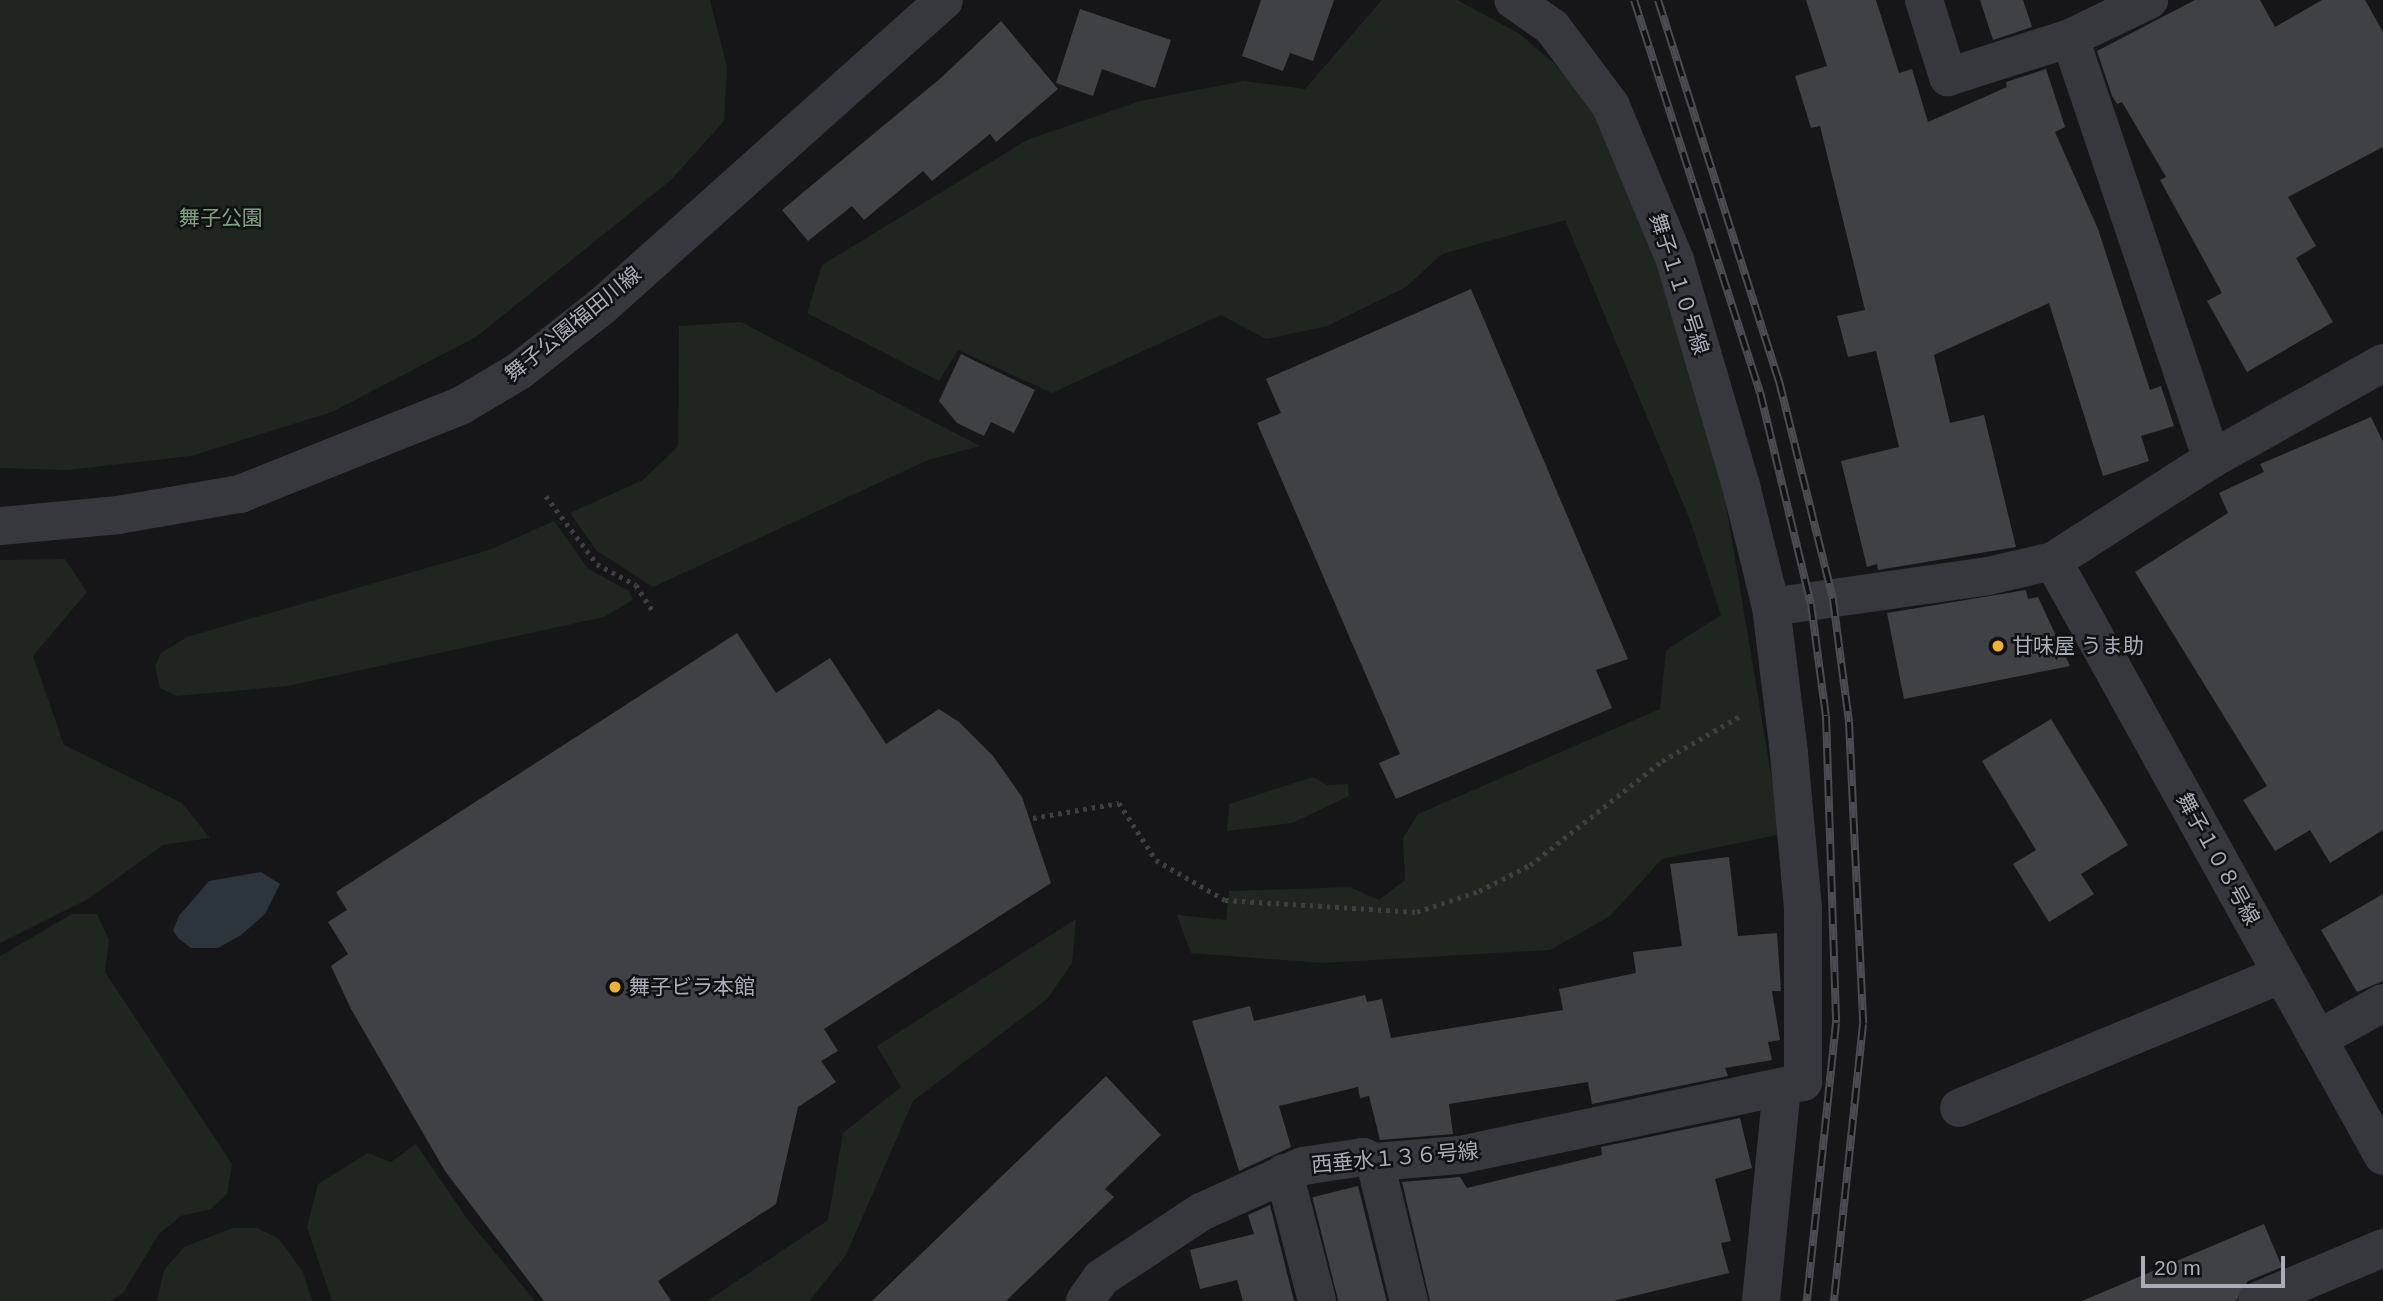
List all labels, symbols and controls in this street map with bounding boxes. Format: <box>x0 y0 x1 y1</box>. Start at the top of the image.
park label: 舞子公園 <box>179 205 263 231</box>
street label: 舞子１１０号線 <box>1644 210 1714 358</box>
street label: 舞子公園福田川線 <box>500 261 646 387</box>
place label: 甘味屋 うま助 <box>2012 633 2144 659</box>
marker: 甘味屋 うま助 <box>1990 638 2006 654</box>
street label: 舞子１０８号線 <box>2171 789 2265 929</box>
place label: 舞子ビラ本館 <box>629 974 755 1000</box>
marker: 舞子ビラ本館 <box>607 979 623 995</box>
street label: 西垂水１３６号線 <box>1310 1138 1480 1178</box>
scale bar <box>2145 1242 2288 1286</box>
text: 20 m <box>2154 1256 2201 1279</box>

